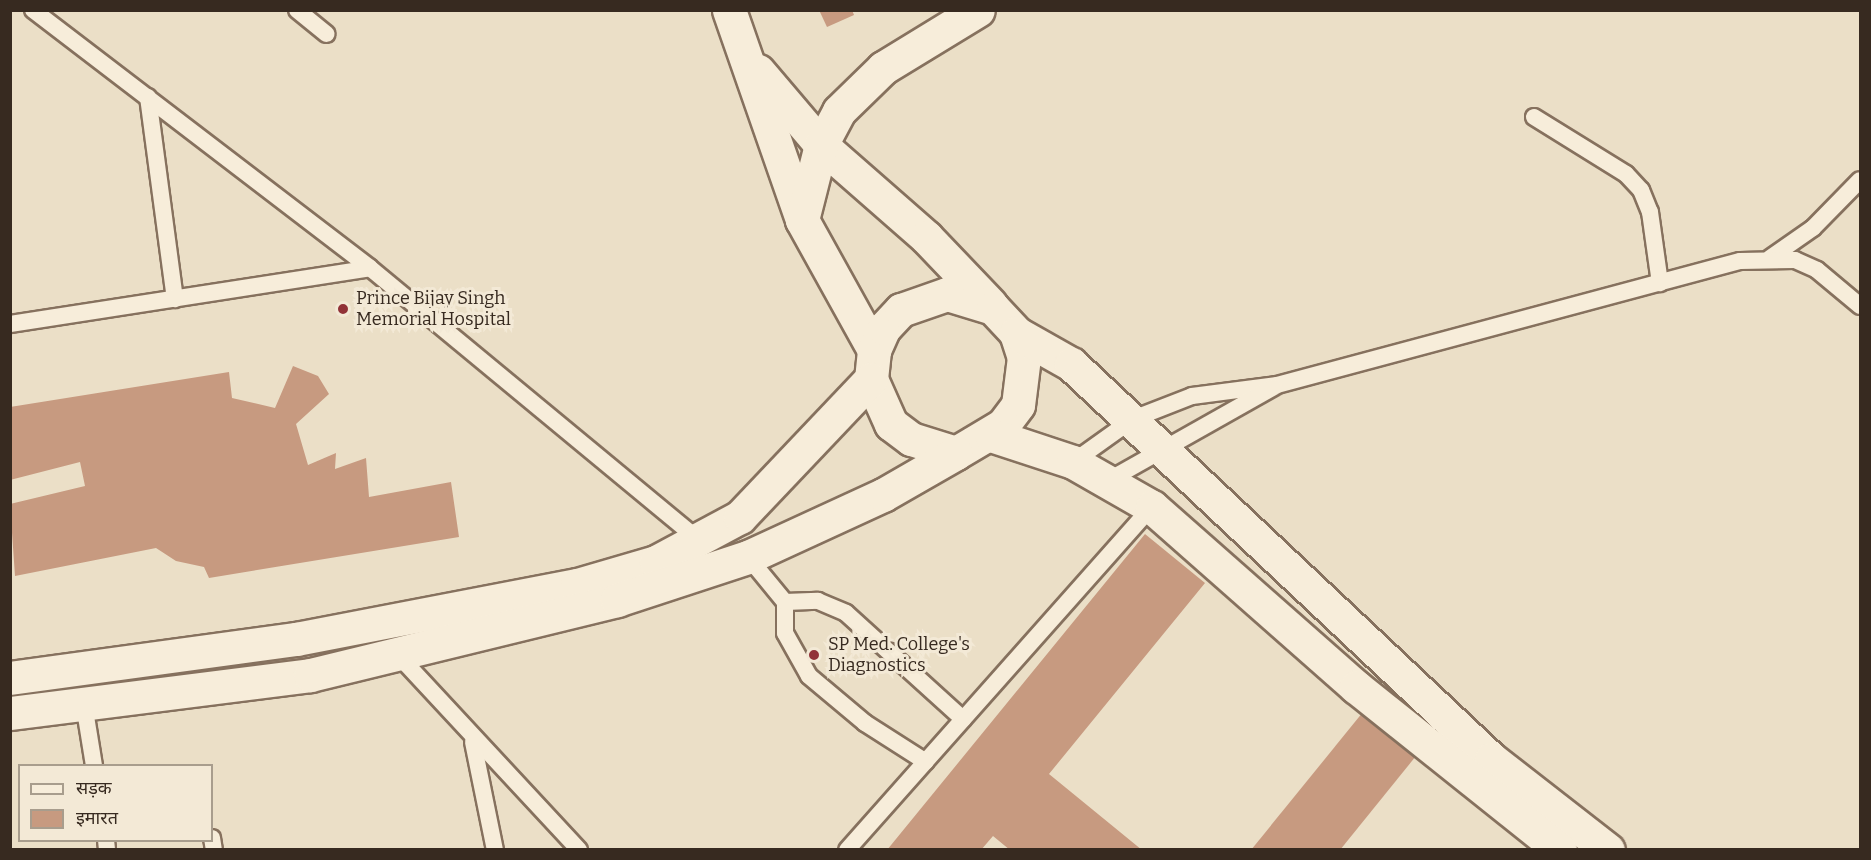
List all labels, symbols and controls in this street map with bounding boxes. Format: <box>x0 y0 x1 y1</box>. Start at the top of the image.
place label: Prince Bijay Singh Memorial Hospital <box>356 288 511 330</box>
marker: Prince Bijay Singh Memorial Hospital <box>334 300 352 318</box>
place label: SP Med. College's Diagnostics <box>828 634 970 676</box>
marker: SP Med. College's Diagnostics <box>805 646 823 664</box>
legend <box>18 764 213 842</box>
text: सड़क <box>76 777 112 799</box>
text: इमारत <box>76 807 118 829</box>

